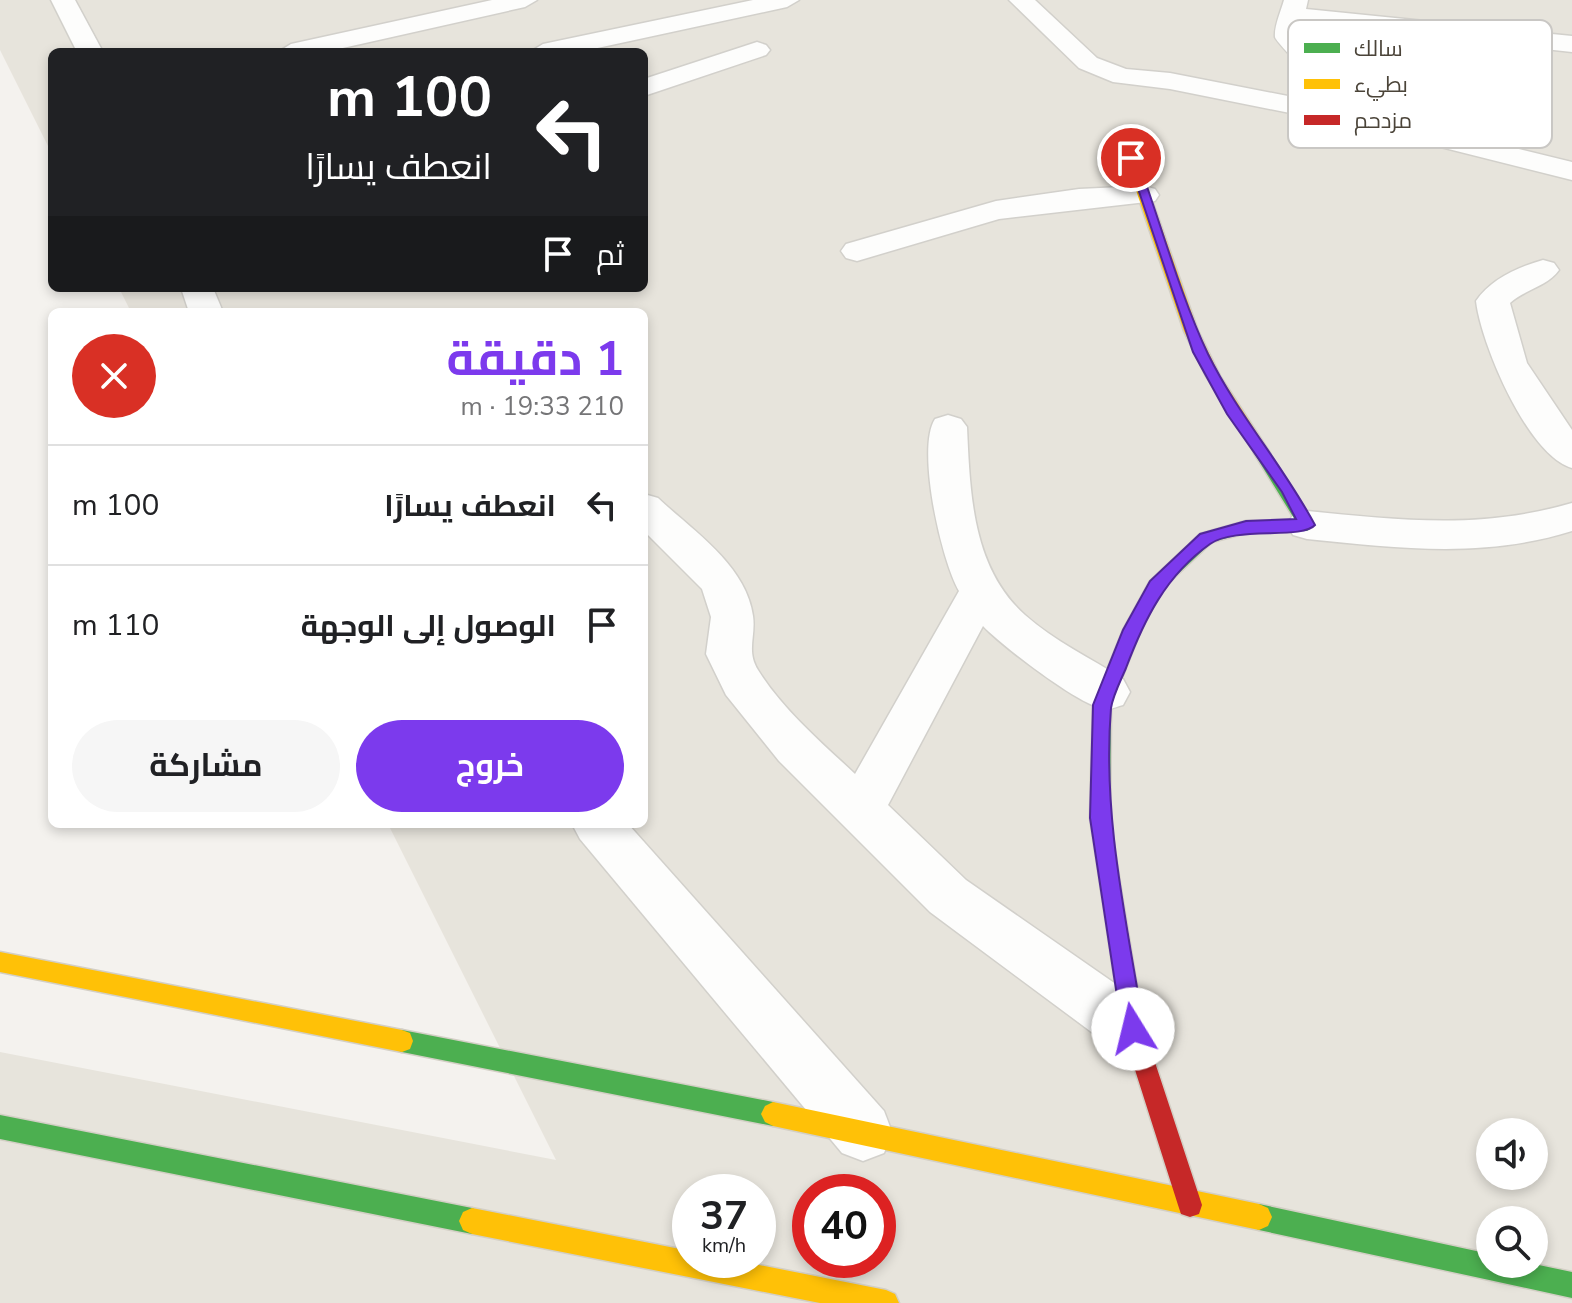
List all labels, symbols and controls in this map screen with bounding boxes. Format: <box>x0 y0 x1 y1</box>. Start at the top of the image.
legend <box>1288 20 1552 148</box>
text: سالك <box>1354 34 1403 64</box>
text: 100 m <box>327 59 492 136</box>
text: بطيء <box>1354 70 1408 101</box>
icon: left <box>520 80 624 184</box>
text: مزدحم <box>1354 106 1412 136</box>
pin <box>1097 124 1165 192</box>
icon: arrive <box>1109 136 1153 180</box>
text: انعطف يسارًا <box>305 143 492 192</box>
icon: arrive <box>536 232 580 276</box>
text: ثم <box>596 235 624 276</box>
text: 1 دقيقة <box>447 326 624 392</box>
button: close <box>72 334 156 418</box>
text: 210 m · 19:33 <box>461 389 624 424</box>
icon: left <box>580 483 624 527</box>
text: 100 m <box>72 485 159 526</box>
text: انعطف يسارًا <box>384 486 556 527</box>
icon: arrive <box>580 603 624 647</box>
text: 110 m <box>72 605 159 646</box>
text: الوصول إلى الوجهة <box>301 606 556 647</box>
button: مشاركة <box>72 720 340 812</box>
button: خروج <box>356 720 624 812</box>
position arrow <box>1091 987 1175 1071</box>
map controls <box>1476 1118 1548 1278</box>
button: sound <box>1476 1118 1548 1190</box>
speed limit sign: 40 <box>792 1174 896 1278</box>
text: 37 <box>700 1189 748 1243</box>
button: search <box>1476 1206 1548 1278</box>
text: km/h <box>702 1232 746 1259</box>

